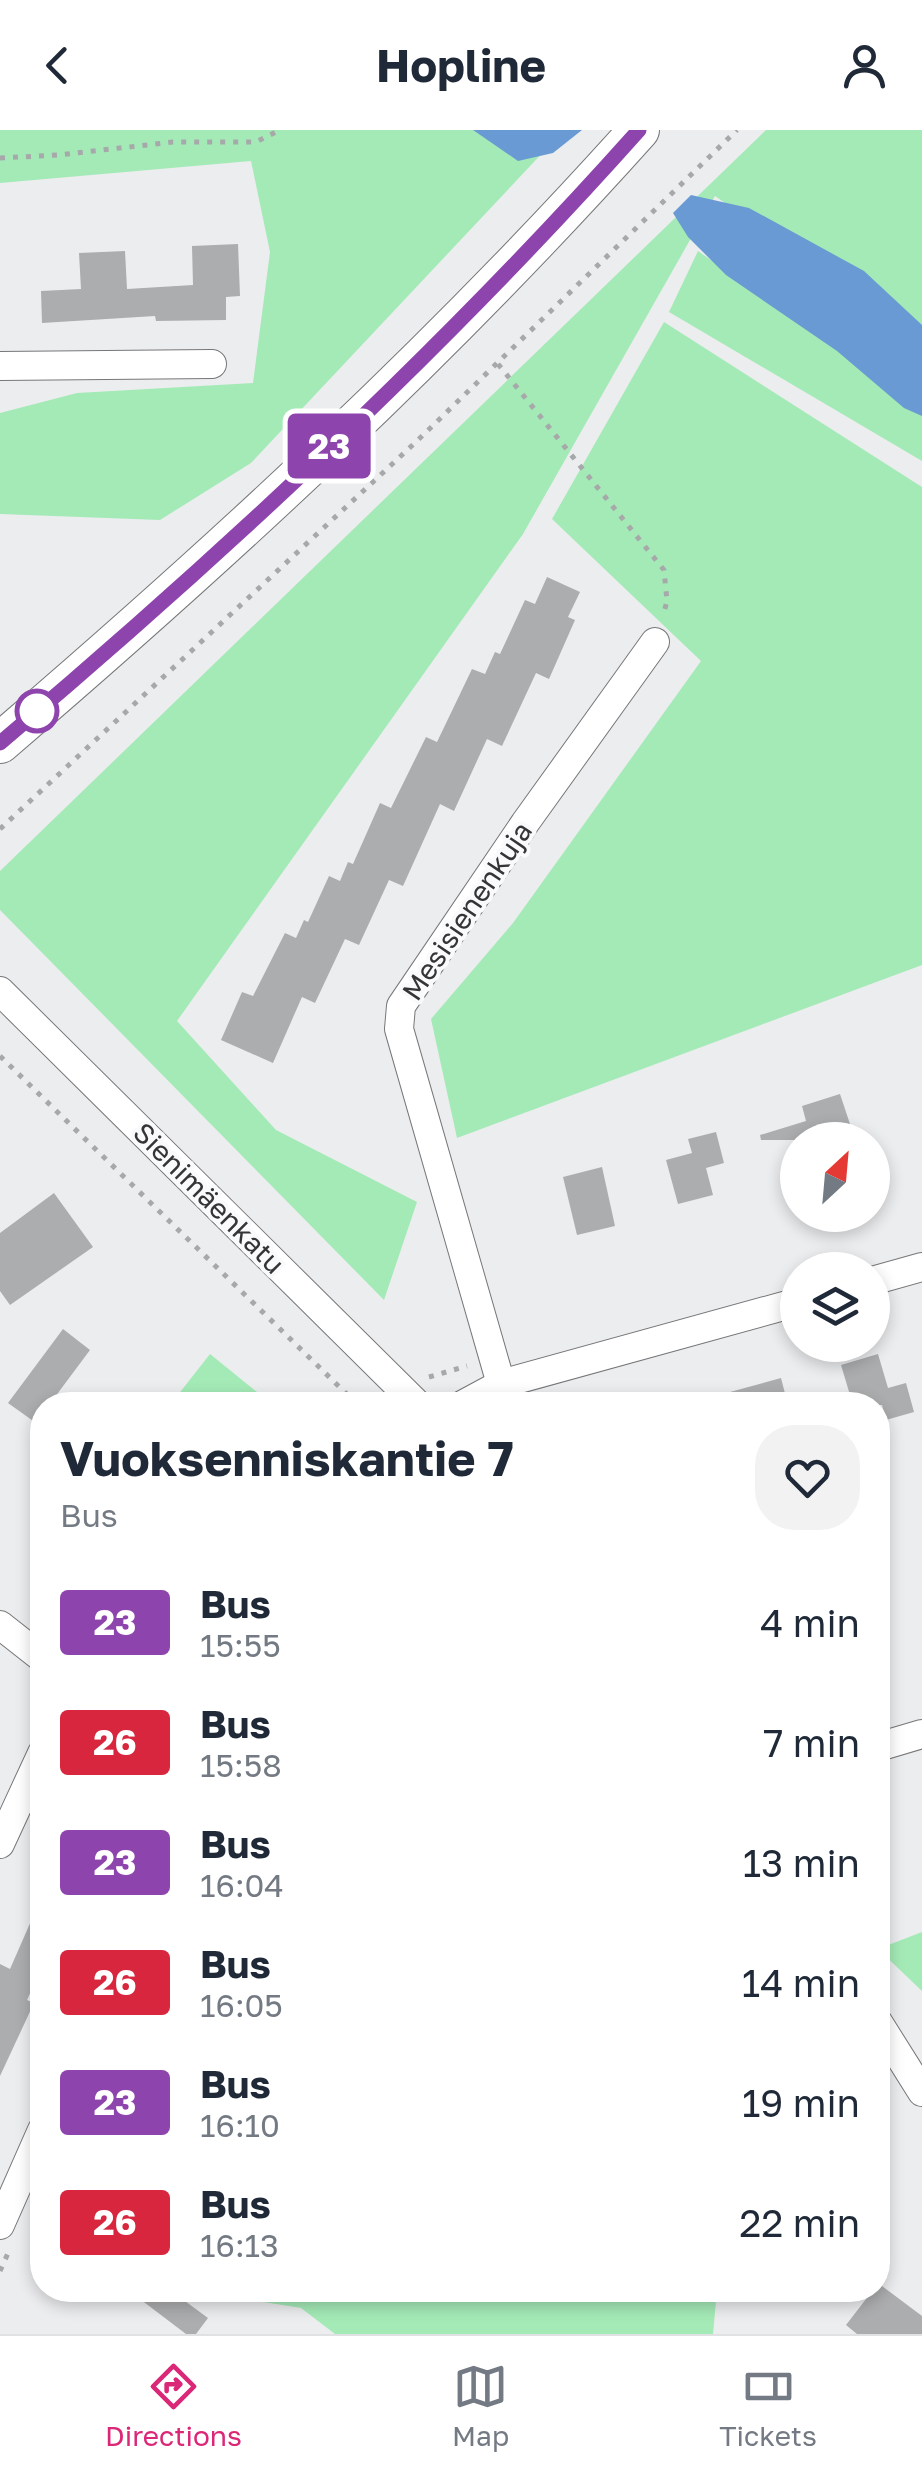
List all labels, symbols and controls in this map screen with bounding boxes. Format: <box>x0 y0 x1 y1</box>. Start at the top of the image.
icon: back <box>30 38 85 93</box>
text: Hopline <box>376 38 546 92</box>
icon: person <box>837 38 892 93</box>
line badge: 23 <box>284 414 374 478</box>
text: 23 <box>308 425 350 467</box>
unlabelled marker <box>16 690 58 732</box>
street label: Mesisienenkuja <box>395 815 538 1006</box>
street label: Sienimäenkatu <box>127 1115 292 1280</box>
north arrow <box>780 1122 890 1232</box>
map controls <box>780 1122 890 1362</box>
button: layers <box>780 1252 890 1362</box>
button: heart <box>755 1425 860 1530</box>
text: Vuoksenniskantie 7 <box>60 1429 514 1487</box>
text: Bus <box>60 1496 118 1534</box>
text: Bus <box>200 1581 271 1626</box>
text: 4 min <box>760 1600 860 1645</box>
text: 23 <box>94 1601 136 1643</box>
text: 15:55 <box>200 1626 281 1664</box>
text: Bus <box>200 1701 271 1746</box>
text: 7 min <box>763 1720 860 1765</box>
text: 26 <box>93 1721 137 1763</box>
text: 15:58 <box>200 1746 282 1784</box>
text: Bus <box>200 1821 271 1866</box>
text: 13 min <box>743 1840 860 1885</box>
text: 23 <box>94 1841 136 1883</box>
text: 16:04 <box>200 1866 284 1904</box>
text: Bus <box>200 1941 271 1986</box>
text: 14 min <box>742 1960 860 2005</box>
text: 26 <box>93 1961 137 2003</box>
text: 16:05 <box>200 1986 283 2024</box>
text: Bus <box>200 2061 271 2106</box>
text: 19 min <box>742 2080 860 2125</box>
text: 23 <box>94 2081 136 2123</box>
text: 16:10 <box>200 2106 280 2144</box>
text: Bus <box>200 2181 271 2226</box>
text: 22 min <box>739 2200 860 2245</box>
text: 26 <box>93 2201 137 2243</box>
text: 16:13 <box>200 2226 279 2264</box>
tab: Directions <box>105 2359 242 2452</box>
tab: Map <box>452 2359 509 2452</box>
tab: Tickets <box>719 2359 817 2452</box>

